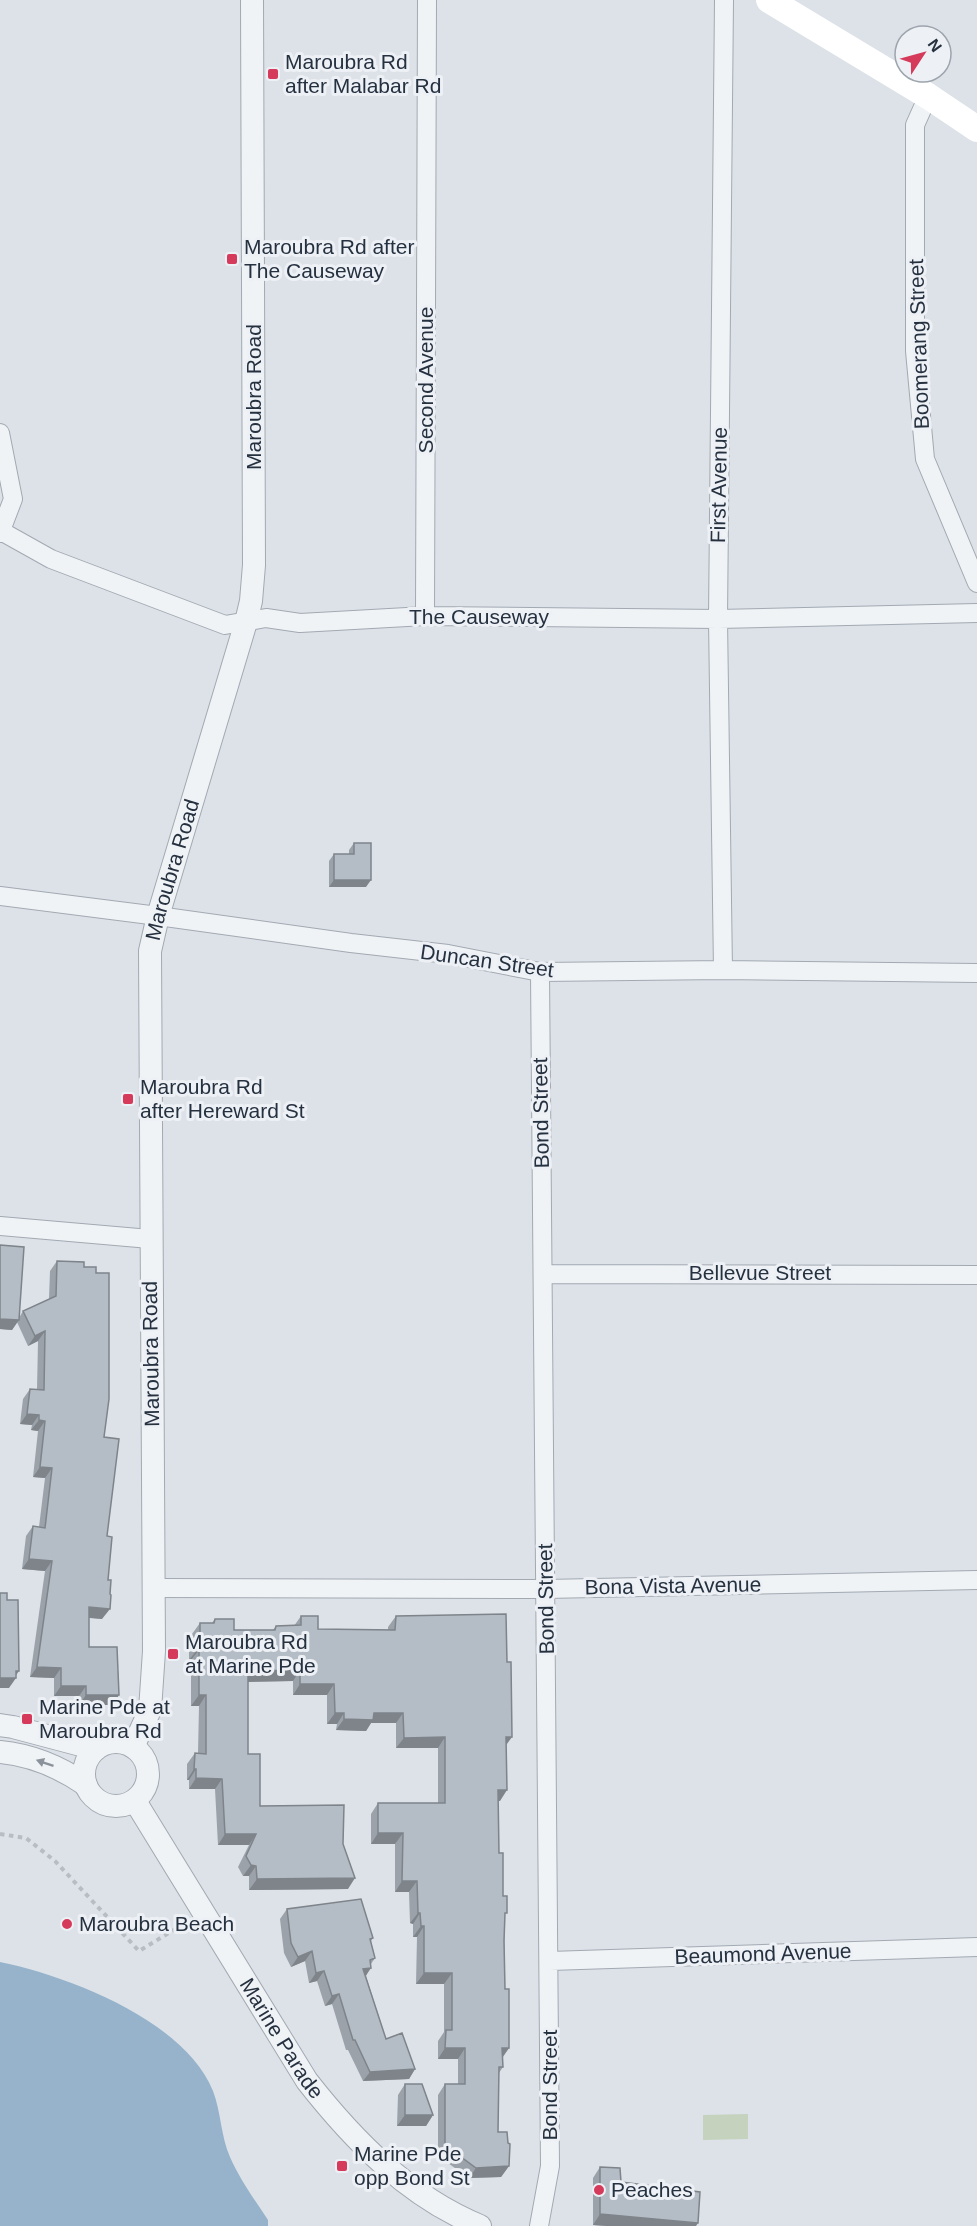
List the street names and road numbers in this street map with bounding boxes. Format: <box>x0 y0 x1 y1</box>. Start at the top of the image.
street label: Boomerang Street <box>904 258 933 430</box>
street label: Second Avenue <box>414 307 437 453</box>
street label: Maroubra Road <box>242 324 265 470</box>
street label: First Avenue <box>706 427 731 543</box>
street label: The Causeway <box>409 605 550 628</box>
street label: Maroubra Road <box>141 796 203 943</box>
street label: Duncan Street <box>419 940 555 981</box>
street label: Bond Street <box>528 1057 553 1169</box>
street label: Bellevue Street <box>689 1261 831 1284</box>
street label: Maroubra Road <box>138 1281 163 1427</box>
street label: Bond Street <box>533 1543 558 1655</box>
street label: Bona Vista Avenue <box>584 1572 762 1599</box>
street label: Beaumond Avenue <box>674 1939 852 1968</box>
street label: Marine Parade <box>236 1974 328 2103</box>
street label: Bond Street <box>538 2029 561 2140</box>

